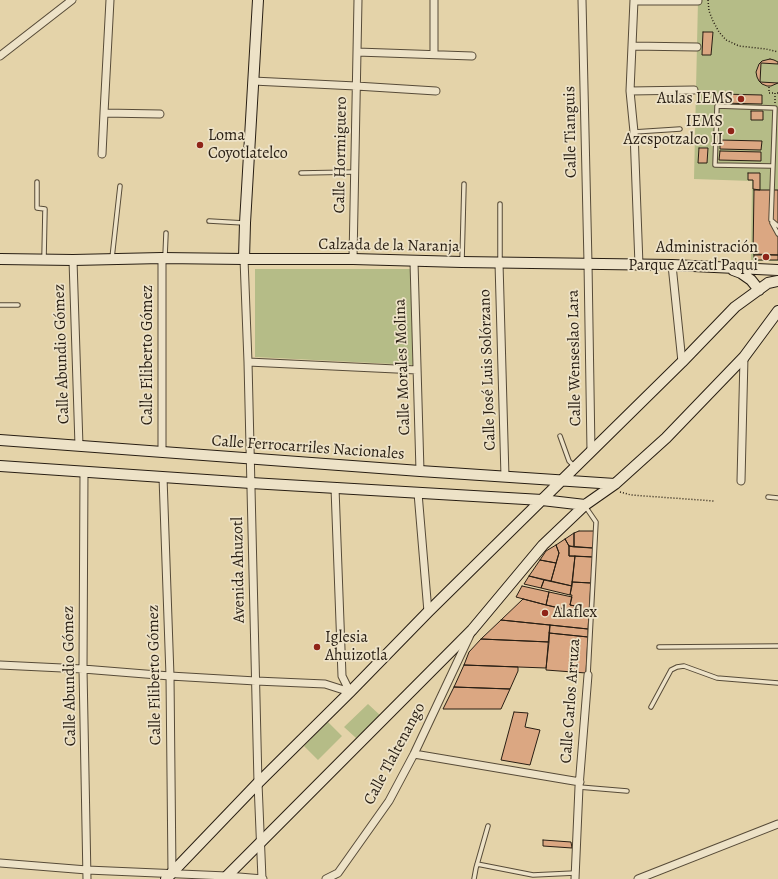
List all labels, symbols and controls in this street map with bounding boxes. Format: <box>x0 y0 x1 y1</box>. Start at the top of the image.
street label: Calle Tianguis <box>561 86 581 178</box>
place label: Aulas IEMS <box>657 89 733 109</box>
marker: Aulas IEMS <box>736 94 746 104</box>
street label: Calle Hormiguero <box>330 96 352 214</box>
place label: IEMS Azcspotzalco II <box>623 112 723 150</box>
place label: Loma Coyotlatelco <box>208 126 288 164</box>
marker: IEMS Azcspotzalco II <box>726 126 736 136</box>
marker: Loma Coyotlatelco <box>195 140 205 150</box>
street label: Calzada de la Naranja <box>318 235 460 257</box>
place label: Administración Parque Azcatl Paqui <box>628 238 758 276</box>
marker: Administración Parque Azcatl Paqui <box>761 252 771 262</box>
street label: Calle Abundio Gómez <box>50 283 74 425</box>
street label: Calle Filiberto Gómez <box>138 285 158 425</box>
street label: Calle José Luis Solórzano <box>476 289 500 451</box>
street label: Calle Wenseslao Lara <box>564 289 586 427</box>
street label: Calle Morales Molina <box>391 298 415 436</box>
street label: Calle Ferrocarriles Nacionales <box>211 432 405 464</box>
street label: Avenida Ahuzotl <box>228 517 250 623</box>
place label: Alaflex <box>553 603 597 623</box>
street label: Calle Filiberto Gómez <box>144 605 166 745</box>
street label: Calle Abundio Gómez <box>59 606 81 746</box>
marker: Alaflex <box>540 608 550 618</box>
place label: Iglesia Ahuizotla <box>325 628 388 666</box>
street label: Calle Carlos Arruza <box>557 638 585 764</box>
marker: Iglesia Ahuizotla <box>312 642 322 652</box>
street label: Calle Tlaltenango <box>360 700 430 808</box>

